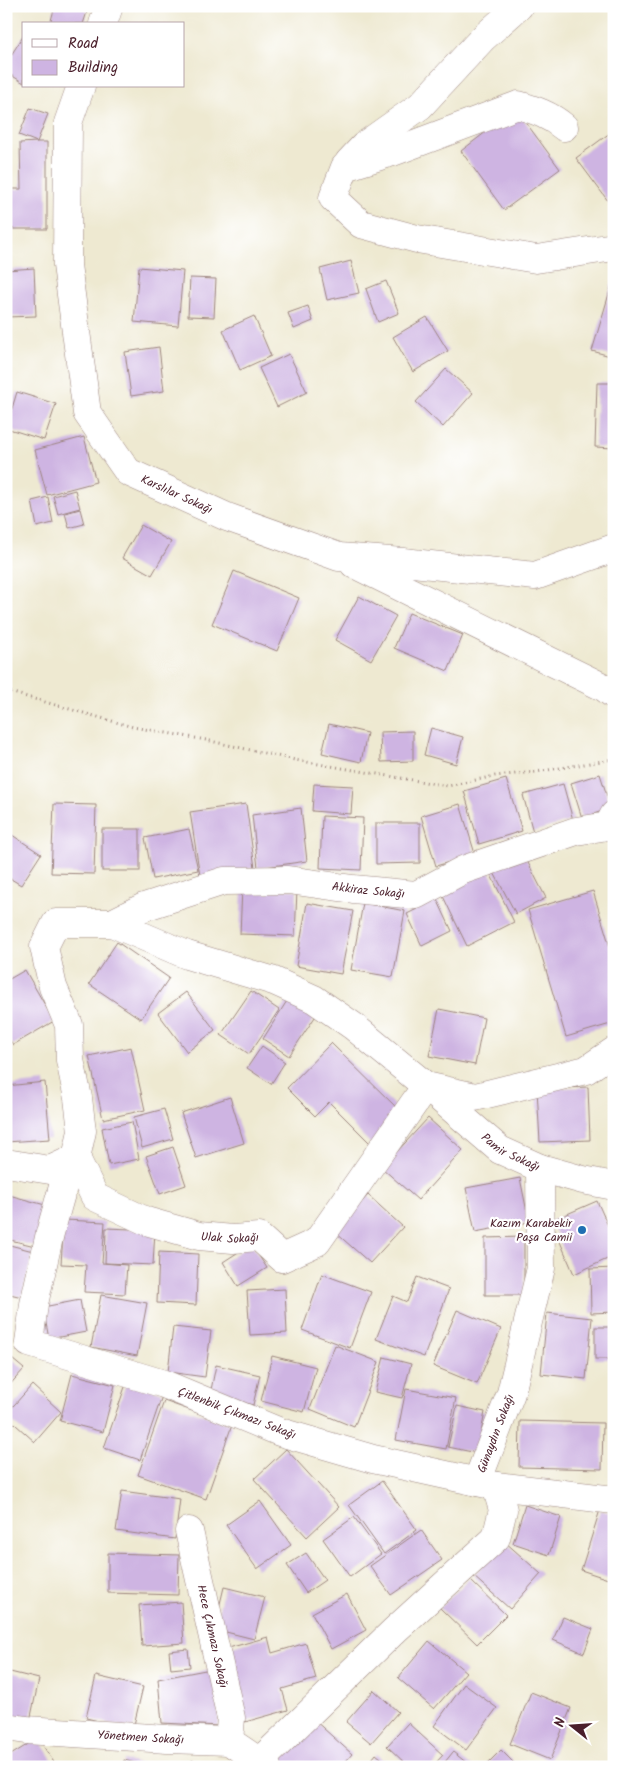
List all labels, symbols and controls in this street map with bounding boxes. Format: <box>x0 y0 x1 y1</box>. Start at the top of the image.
legend <box>22 22 185 88</box>
text: Road <box>68 32 99 56</box>
text: Building <box>68 56 118 80</box>
street label: Karslılar Sokağı <box>138 470 216 519</box>
street label: Akkiraz Sokağı <box>331 877 406 904</box>
street label: Pamir Sokağı <box>477 1129 543 1177</box>
place label: Kazım Karabekir Paşa Camii <box>490 1214 573 1247</box>
marker: Kazım Karabekir Paşa Camii <box>576 1224 588 1236</box>
street label: Ulak Sokağı <box>200 1227 260 1249</box>
street label: Çitlenbik Çıkmazı Sokağı <box>175 1382 299 1445</box>
street label: Günaydın Sokağı <box>472 1391 520 1476</box>
street label: Hece Çıkmazı Sokağı <box>191 1583 233 1690</box>
north arrow <box>548 1700 598 1750</box>
text: N <box>549 1715 572 1730</box>
street label: Yönetmen Sokağı <box>97 1726 184 1750</box>

